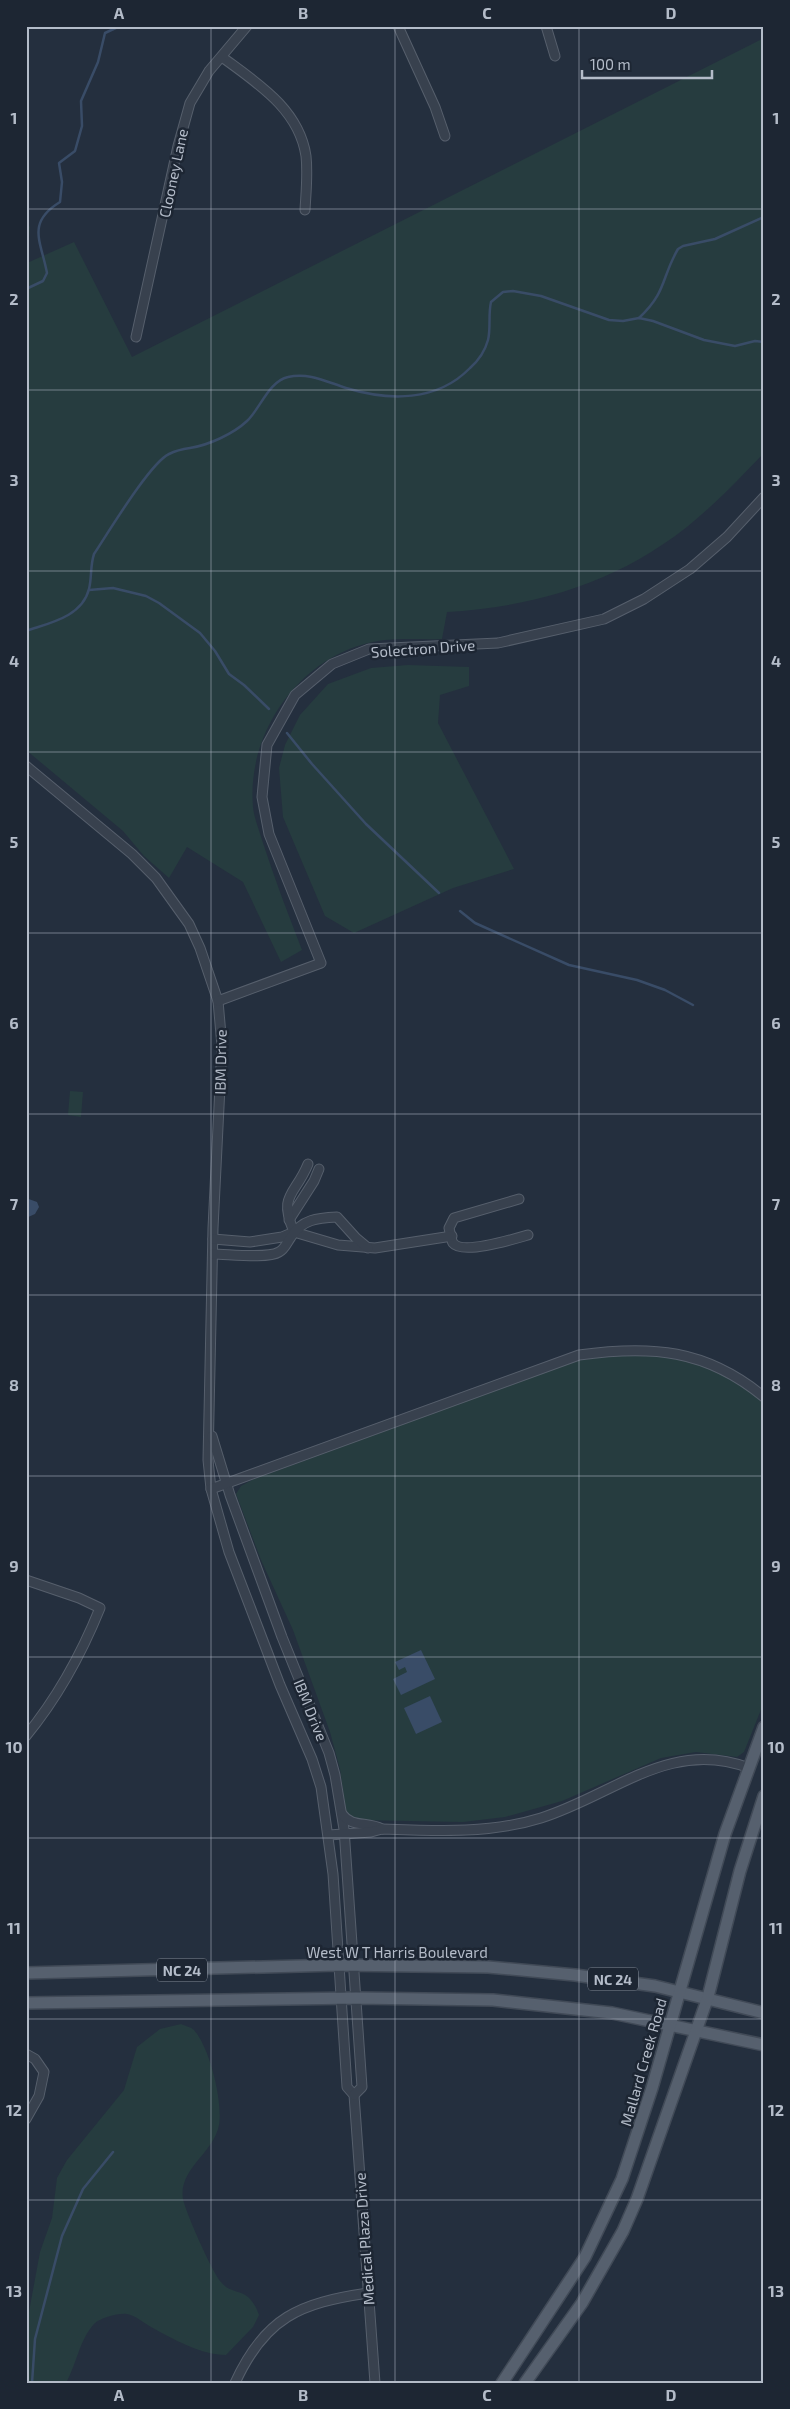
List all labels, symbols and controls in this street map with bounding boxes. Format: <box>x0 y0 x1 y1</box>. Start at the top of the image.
text: A <box>114 3 125 22</box>
text: B <box>298 3 308 22</box>
text: C <box>482 3 492 22</box>
text: D <box>666 3 677 22</box>
scale bar <box>582 48 712 80</box>
text: 100 m <box>590 55 631 73</box>
text: 1 <box>11 108 17 127</box>
text: 1 <box>773 108 779 127</box>
street label: Clooney Lane <box>155 127 191 219</box>
text: 2 <box>9 289 19 308</box>
text: 2 <box>771 289 781 308</box>
text: 3 <box>9 470 19 489</box>
text: 3 <box>771 470 781 489</box>
street label: Solectron Drive <box>370 635 476 661</box>
text: 4 <box>9 651 19 670</box>
text: 4 <box>771 651 781 670</box>
text: 5 <box>10 832 19 851</box>
text: 5 <box>772 832 781 851</box>
text: 6 <box>9 1013 19 1032</box>
text: 6 <box>771 1013 781 1032</box>
street label: IBM Drive <box>210 1029 230 1095</box>
text: 7 <box>10 1194 19 1213</box>
text: 7 <box>772 1194 781 1213</box>
text: 8 <box>9 1375 19 1394</box>
text: 8 <box>771 1375 781 1394</box>
text: 9 <box>9 1556 19 1575</box>
text: 9 <box>771 1556 781 1575</box>
street label: IBM Drive <box>290 1676 332 1744</box>
text: 10 <box>5 1737 23 1756</box>
text: 10 <box>767 1737 785 1756</box>
text: 11 <box>7 1918 21 1937</box>
text: 11 <box>769 1918 783 1937</box>
street label: West W T Harris Boulevard <box>306 1943 488 1961</box>
road number: NC 24 <box>157 1958 207 1982</box>
road number: NC 24 <box>588 1968 638 1990</box>
street label: Mallard Creek Road <box>616 1996 670 2128</box>
text: 12 <box>6 2100 22 2119</box>
text: 12 <box>768 2100 784 2119</box>
street label: Medical Plaza Drive <box>350 2172 378 2306</box>
text: 13 <box>6 2281 22 2300</box>
text: 13 <box>768 2281 784 2300</box>
text: A <box>114 2385 125 2404</box>
text: B <box>298 2385 308 2404</box>
text: C <box>482 2385 492 2404</box>
text: D <box>666 2385 677 2404</box>

